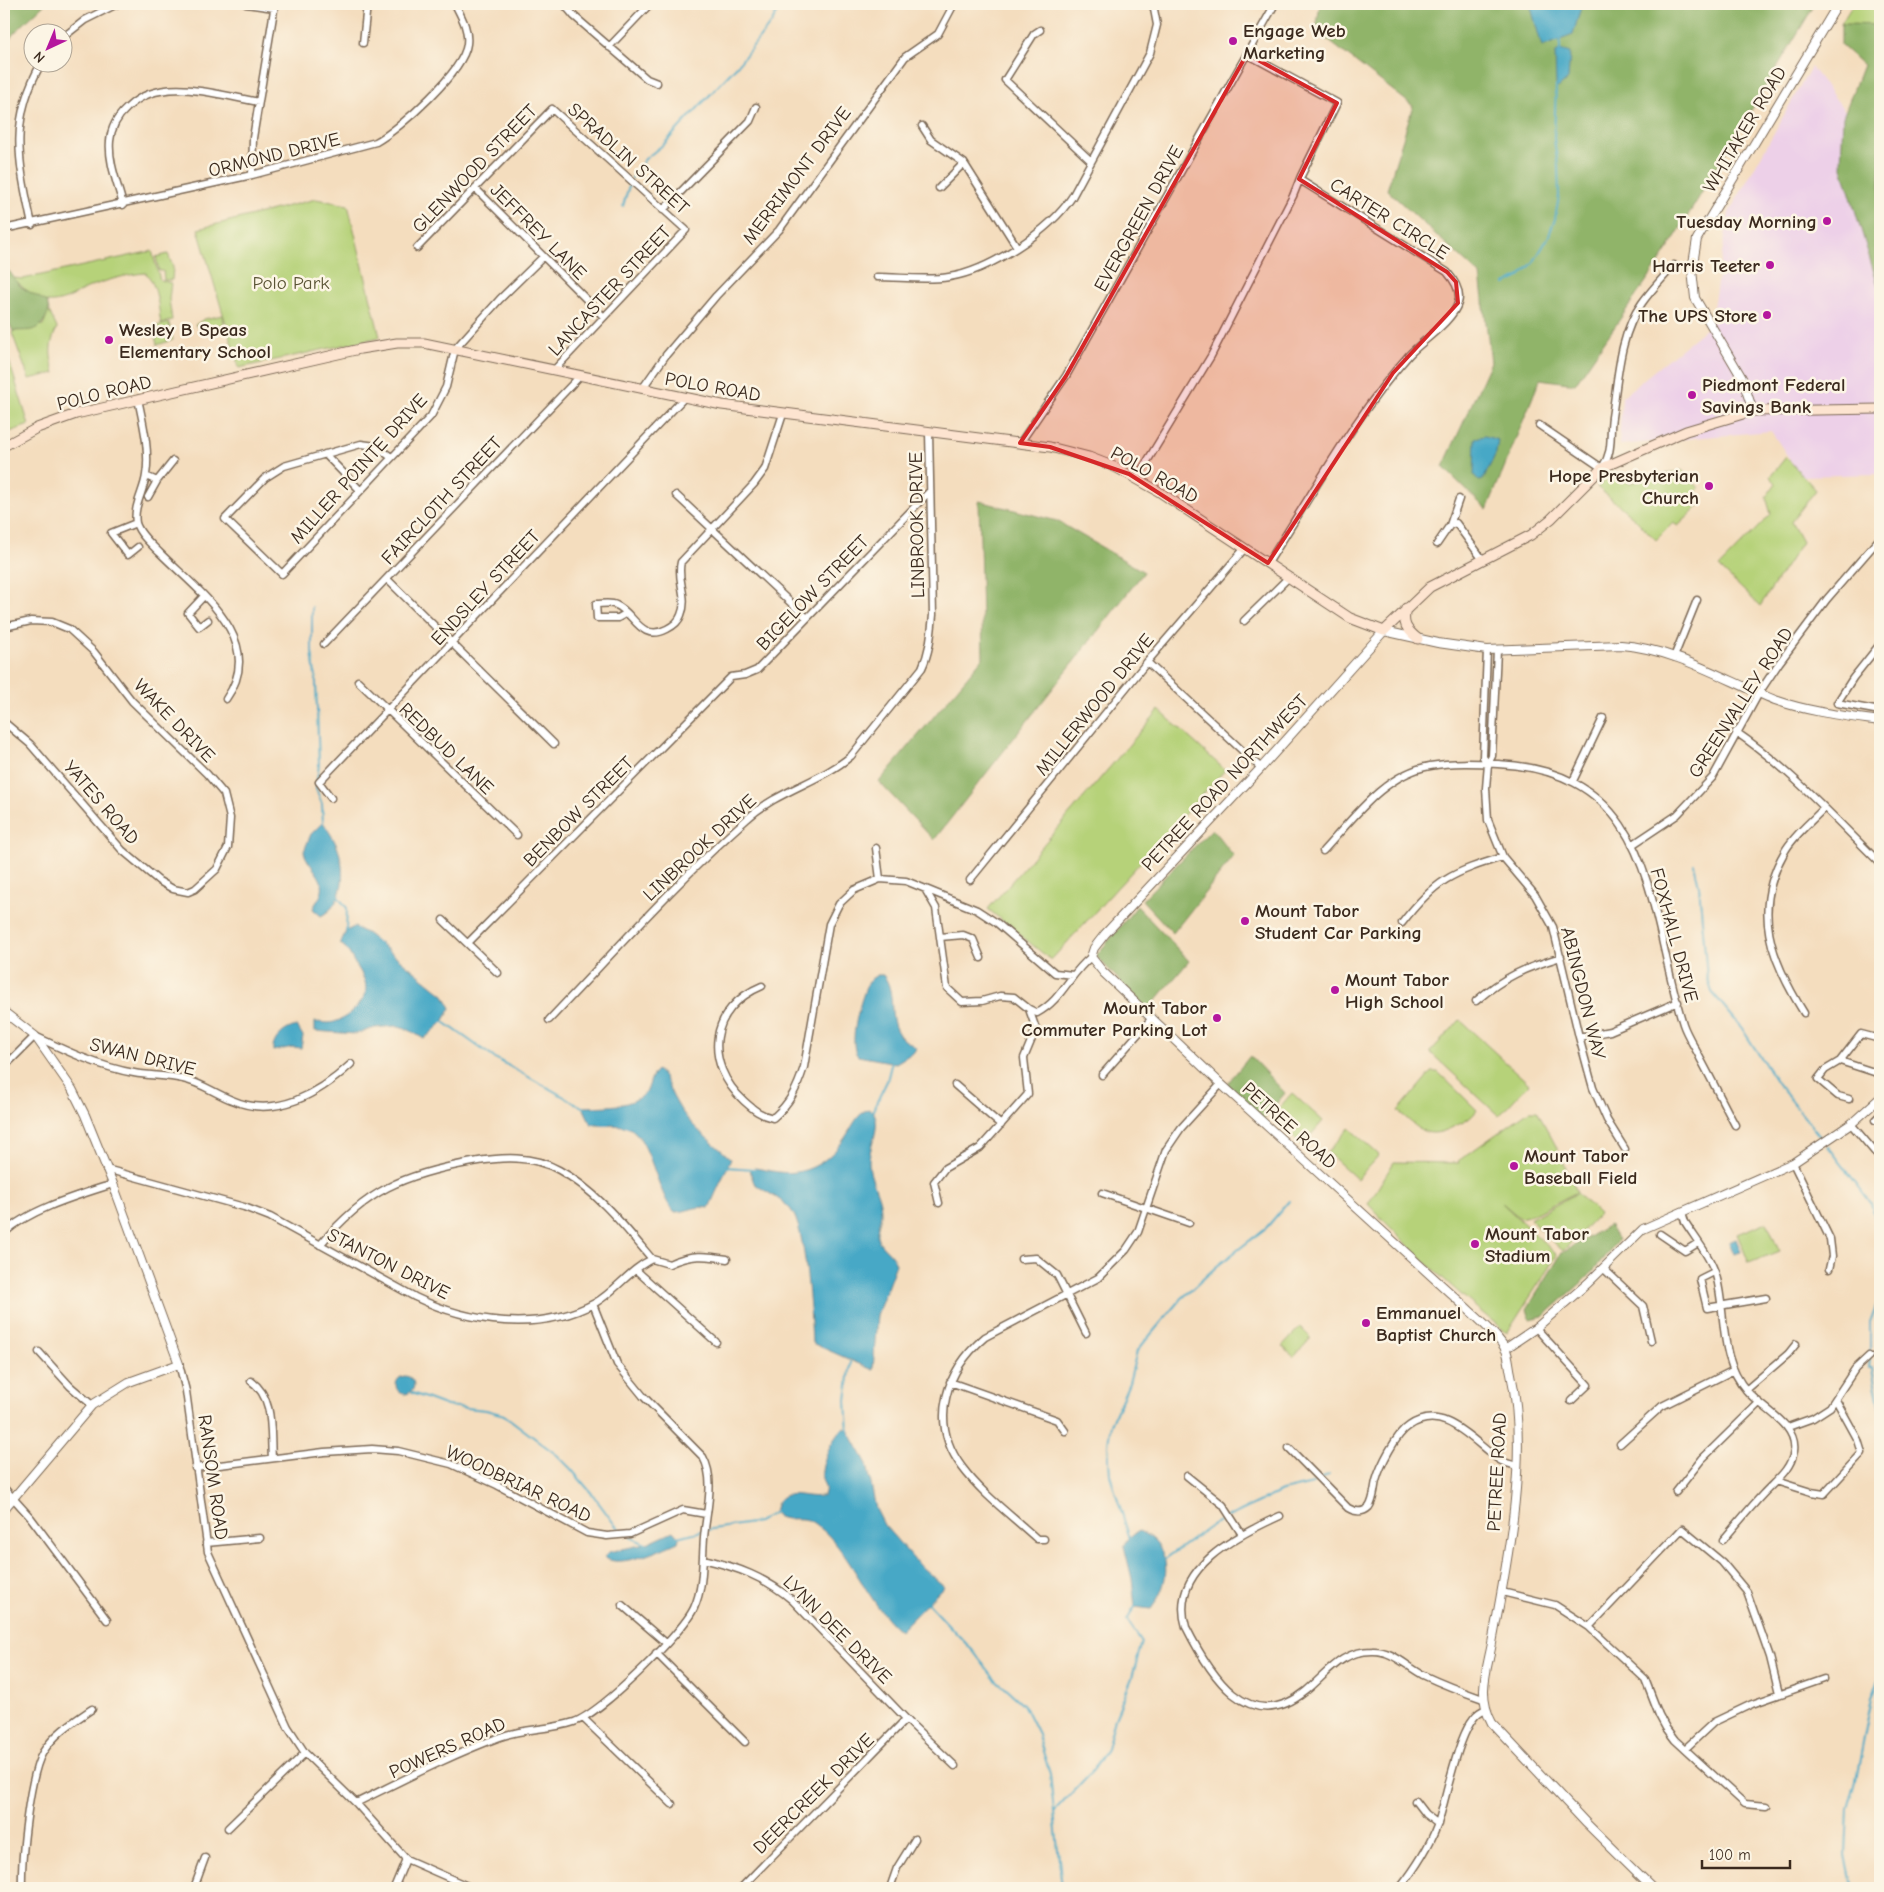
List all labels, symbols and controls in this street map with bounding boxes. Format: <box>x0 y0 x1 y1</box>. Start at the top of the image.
place label: Engage Web Marketing <box>1243 20 1346 64</box>
north arrow <box>22 22 72 72</box>
marker: Engage Web Marketing <box>1227 35 1239 47</box>
text: N <box>30 48 49 66</box>
street label: WHITAKER ROAD <box>1699 62 1791 197</box>
street label: SPRADLIN STREET <box>563 98 694 219</box>
street label: GLENWOOD STREET <box>408 100 542 238</box>
street label: MERRIMONT DRIVE <box>738 102 856 249</box>
street label: ORMOND DRIVE <box>206 128 342 182</box>
street label: EVERGREEN DRIVE <box>1090 142 1188 295</box>
street label: CARTER CIRCLE <box>1326 173 1453 264</box>
street label: JEFFREY LANE <box>486 179 591 284</box>
place label: Tuesday Morning <box>1676 211 1817 233</box>
marker: Tuesday Morning <box>1821 215 1833 227</box>
street label: LANCASTER STREET <box>544 221 676 360</box>
place label: Harris Teeter <box>1652 255 1760 277</box>
marker: Harris Teeter <box>1764 259 1776 271</box>
park label: Polo Park <box>253 272 330 294</box>
place label: The UPS Store <box>1638 305 1757 327</box>
marker: The UPS Store <box>1761 309 1773 321</box>
place label: Wesley B Speas Elementary School <box>119 319 271 363</box>
marker: Wesley B Speas Elementary School <box>103 334 115 346</box>
street label: POLO ROAD <box>663 368 762 406</box>
street label: POLO ROAD <box>55 371 154 415</box>
place label: Piedmont Federal Savings Bank <box>1702 374 1845 418</box>
street label: MILLER POINTE DRIVE <box>286 389 432 548</box>
marker: Piedmont Federal Savings Bank <box>1686 389 1698 401</box>
street label: FAIRCLOTH STREET <box>377 432 507 569</box>
street label: POLO ROAD <box>1107 442 1202 508</box>
street label: LINBROOK DRIVE <box>905 452 929 598</box>
place label: Hope Presbyterian Church <box>1549 465 1699 509</box>
marker: Hope Presbyterian Church <box>1703 480 1715 492</box>
street label: ENDSLEY STREET <box>427 525 545 650</box>
street label: BIGELOW STREET <box>752 530 873 655</box>
street label: GREENVALLEY ROAD <box>1684 623 1798 782</box>
street label: MILLERWOOD DRIVE <box>1031 629 1159 780</box>
street label: WAKE DRIVE <box>129 674 219 767</box>
street label: PETREE ROAD NORTHWEST <box>1137 690 1312 876</box>
street label: REDBUD LANE <box>395 698 498 799</box>
street label: BENBOW STREET <box>519 752 638 871</box>
street label: YATES ROAD <box>59 756 144 849</box>
street label: LINBROOK DRIVE <box>639 790 761 906</box>
street label: FOXHALL DRIVE <box>1646 866 1703 1005</box>
place label: Mount Tabor Student Car Parking <box>1255 900 1422 944</box>
marker: Mount Tabor Student Car Parking <box>1239 915 1251 927</box>
street label: ABINGDON WAY <box>1556 925 1610 1063</box>
place label: Mount Tabor High School <box>1345 969 1449 1013</box>
marker: Mount Tabor High School <box>1329 984 1341 996</box>
place label: Mount Tabor Commuter Parking Lot <box>1021 997 1208 1041</box>
marker: Mount Tabor Commuter Parking Lot <box>1211 1012 1223 1024</box>
street label: SWAN DRIVE <box>88 1033 198 1081</box>
street label: PETREE ROAD <box>1238 1078 1341 1174</box>
place label: Mount Tabor Baseball Field <box>1524 1145 1637 1189</box>
marker: Mount Tabor Baseball Field <box>1508 1160 1520 1172</box>
place label: Mount Tabor Stadium <box>1485 1223 1589 1267</box>
street label: STANTON DRIVE <box>324 1224 453 1304</box>
marker: Mount Tabor Stadium <box>1469 1238 1481 1250</box>
place label: Emmanuel Baptist Church <box>1376 1302 1496 1346</box>
marker: Emmanuel Baptist Church <box>1360 1317 1372 1329</box>
street label: PETREE ROAD <box>1483 1412 1511 1532</box>
street label: RANSOM ROAD <box>193 1413 233 1541</box>
street label: WOODBRIAR ROAD <box>442 1441 595 1527</box>
street label: LYNN DEE DRIVE <box>779 1571 896 1688</box>
street label: POWERS ROAD <box>386 1712 509 1783</box>
street label: DEERCREEK DRIVE <box>749 1729 879 1859</box>
scale bar <box>1702 1837 1789 1869</box>
text: 100 m <box>1709 1846 1751 1864</box>

